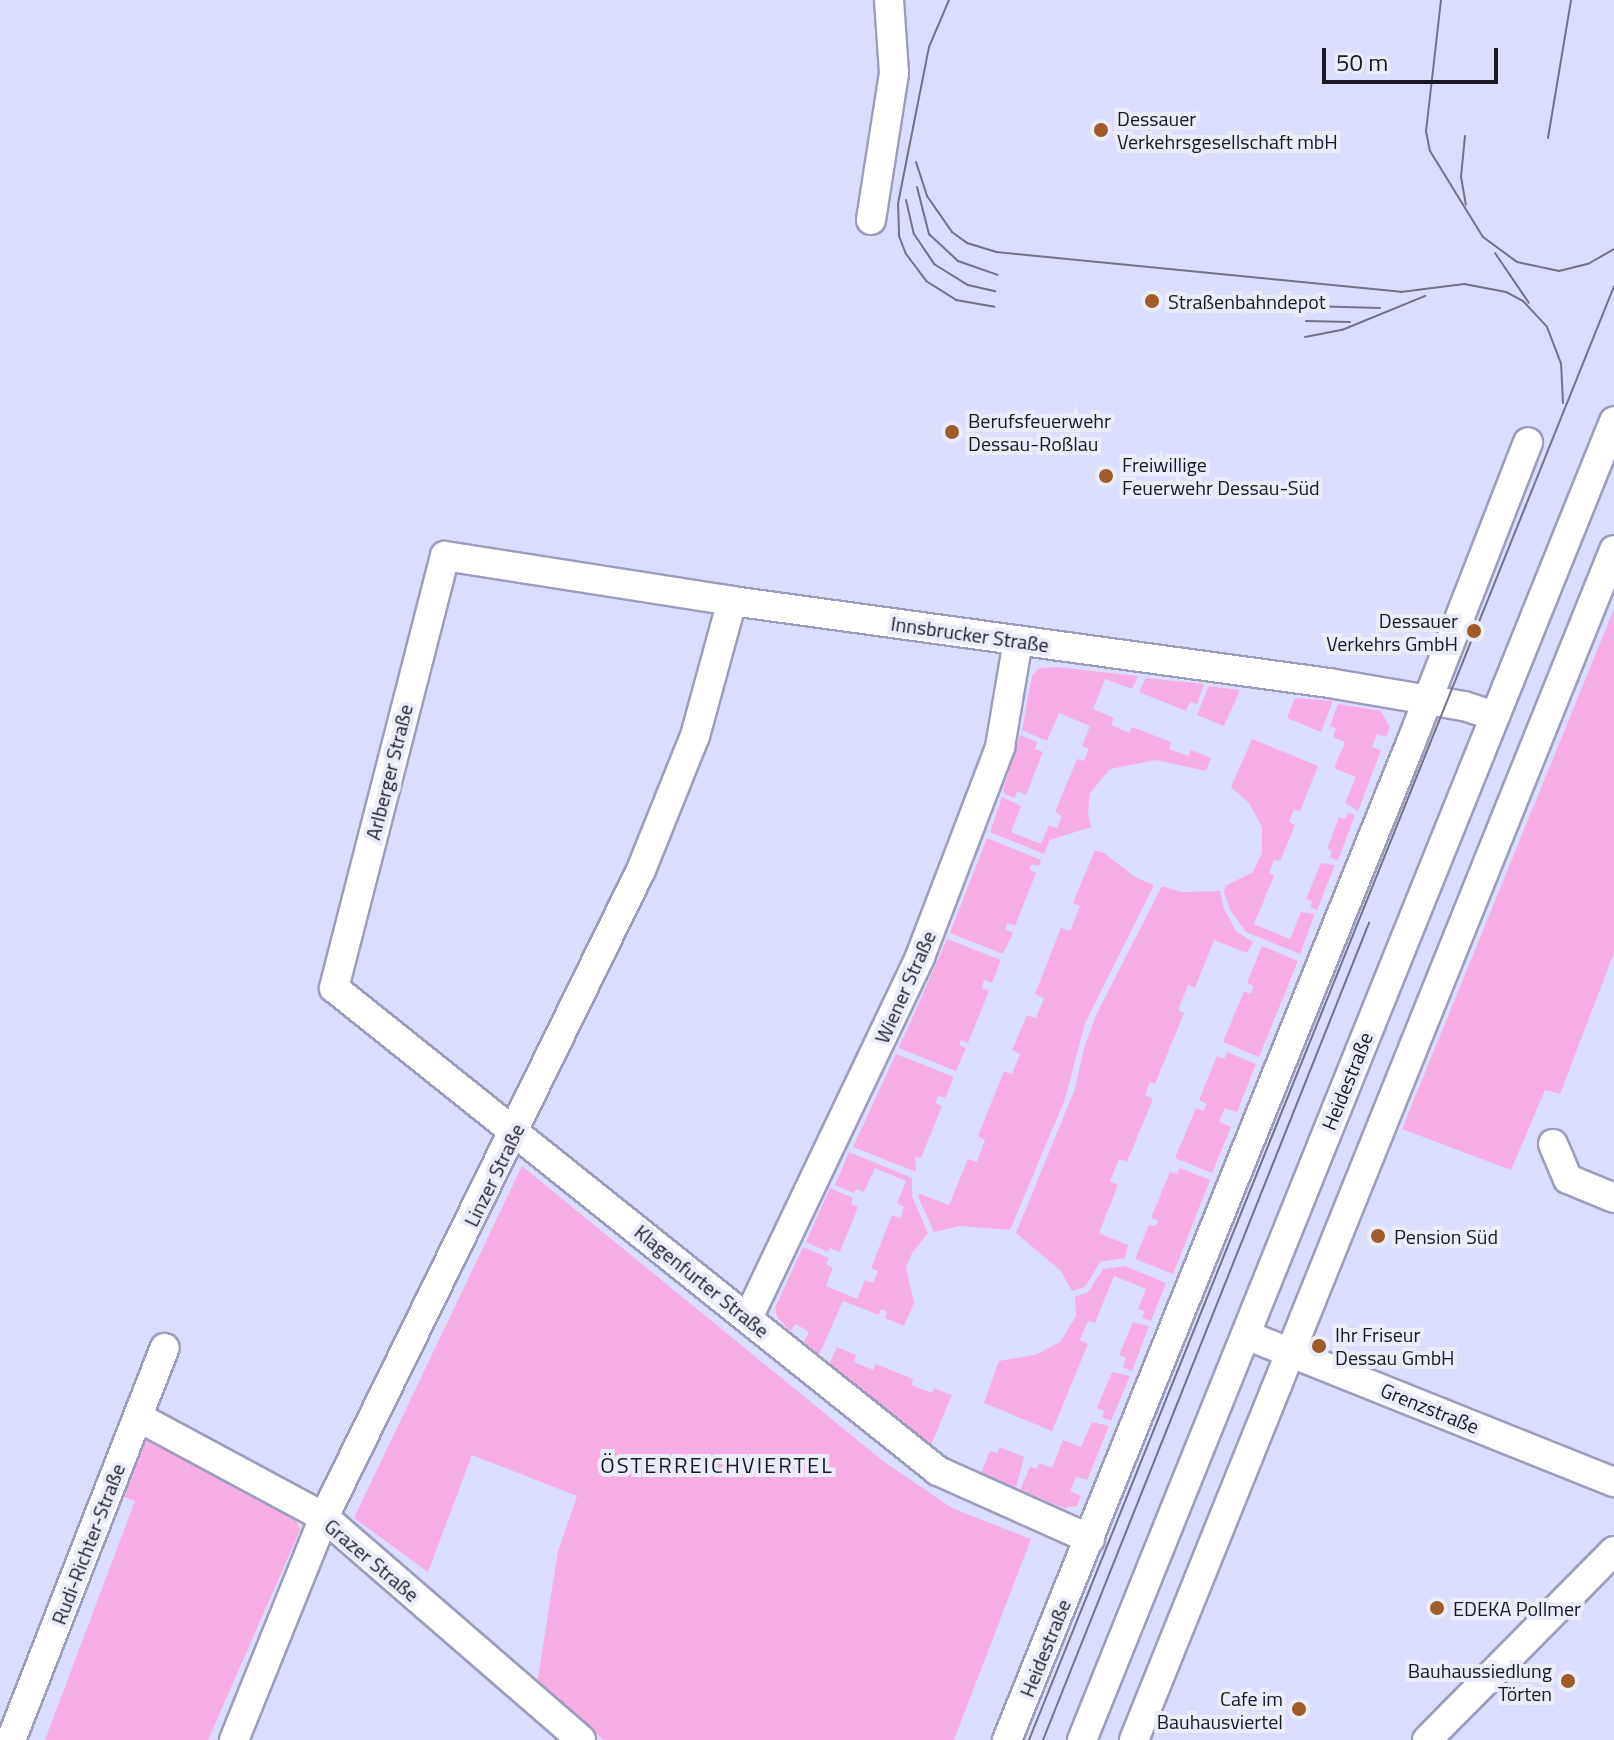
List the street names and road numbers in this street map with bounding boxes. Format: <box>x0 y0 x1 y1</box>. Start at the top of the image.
street label: Innsbrucker Straße <box>889 611 1051 657</box>
street label: Arlberger Straße <box>361 702 417 842</box>
street label: Wiener Straße <box>870 927 940 1047</box>
street label: Heidestraße <box>1317 1029 1377 1133</box>
street label: Linzer Straße <box>459 1120 529 1230</box>
street label: Klagenfurter Straße <box>630 1219 774 1343</box>
street label: Grenzstraße <box>1377 1377 1483 1439</box>
street label: Rudi-Richter-Straße <box>46 1460 130 1628</box>
street label: Grazer Straße <box>320 1514 424 1606</box>
street label: Heidestraße <box>1015 1596 1075 1700</box>

